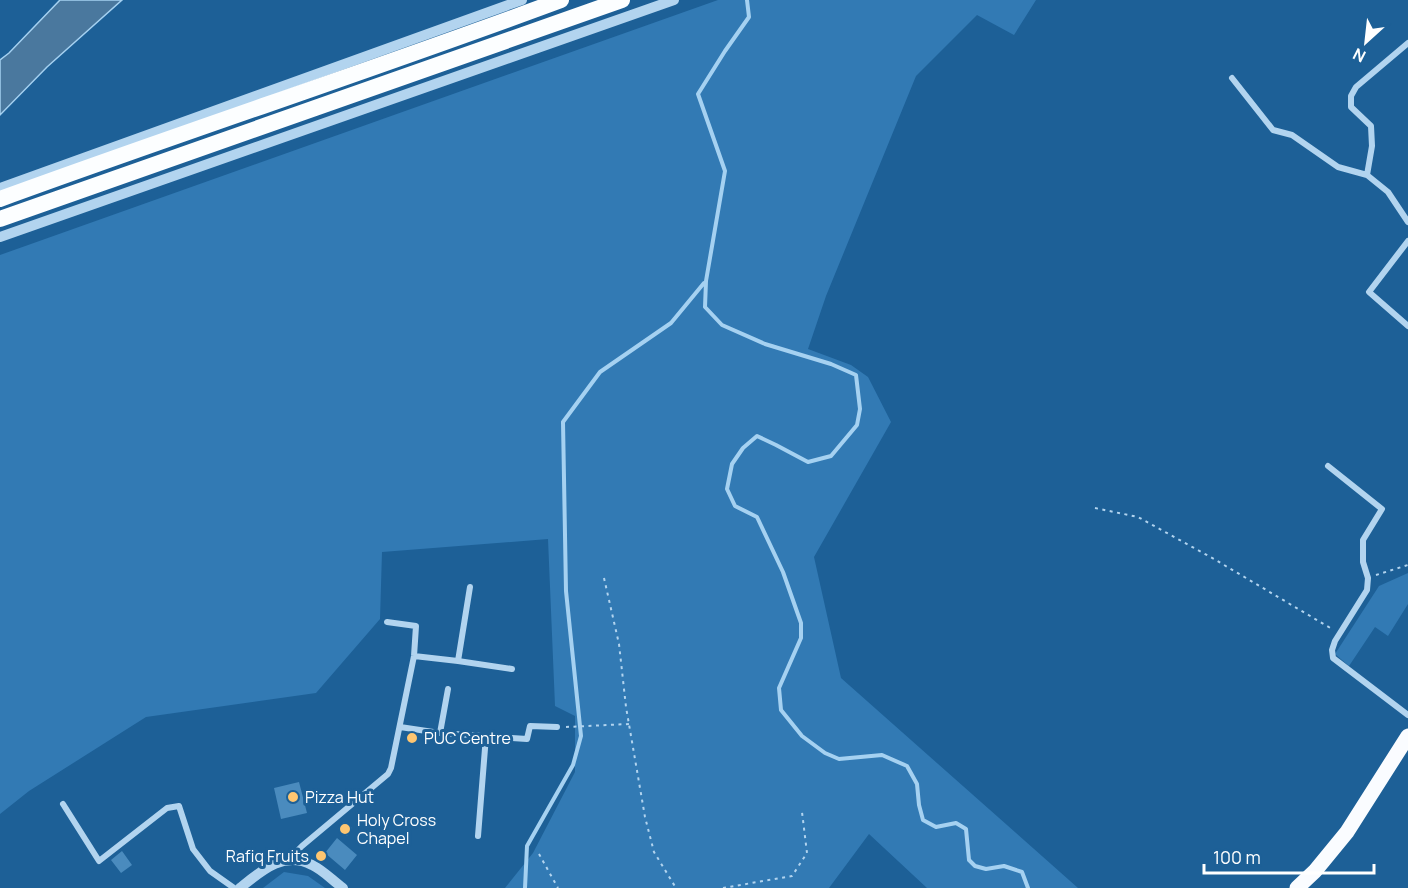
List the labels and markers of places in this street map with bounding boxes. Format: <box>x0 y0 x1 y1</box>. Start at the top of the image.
place label: PUC Centre <box>424 727 511 749</box>
marker: PUC Centre <box>405 731 419 745</box>
place label: Pizza Hut <box>305 786 374 808</box>
marker: Pizza Hut <box>286 790 300 804</box>
place label: Holy Cross Chapel <box>357 809 436 849</box>
marker: Holy Cross Chapel <box>338 822 352 836</box>
place label: Rafiq Fruits <box>226 845 309 867</box>
marker: Rafiq Fruits <box>314 849 328 863</box>

